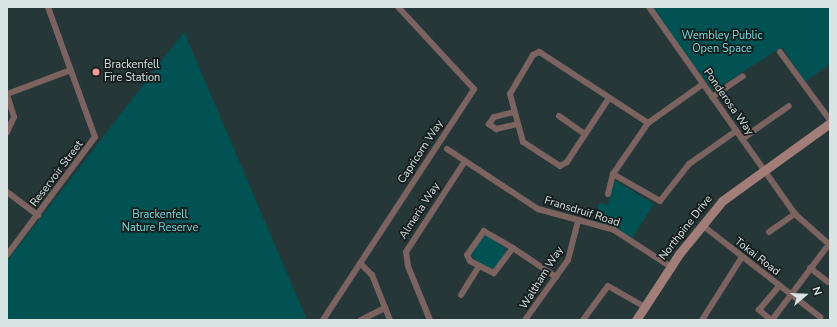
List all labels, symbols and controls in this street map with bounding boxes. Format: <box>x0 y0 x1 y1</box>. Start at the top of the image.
park label: Wembley Public Open Space <box>682 30 762 56</box>
place label: Brackenfell Fire Station <box>104 59 160 85</box>
street label: Ponderosa Way <box>700 66 756 138</box>
marker: Brackenfell Fire Station <box>91 67 101 77</box>
street label: Capricorn Way <box>396 118 446 186</box>
street label: Reservoir Street <box>28 138 86 210</box>
street label: Almeria Way <box>397 180 443 242</box>
street label: Northpine Drive <box>657 193 715 263</box>
street label: Fransdruif Road <box>543 194 621 230</box>
park label: Brackenfell Nature Reserve <box>122 209 198 235</box>
street label: Tokai Road <box>732 235 782 279</box>
street label: Waltham Way <box>517 244 567 312</box>
north arrow <box>785 275 825 315</box>
text: N <box>808 285 825 297</box>

